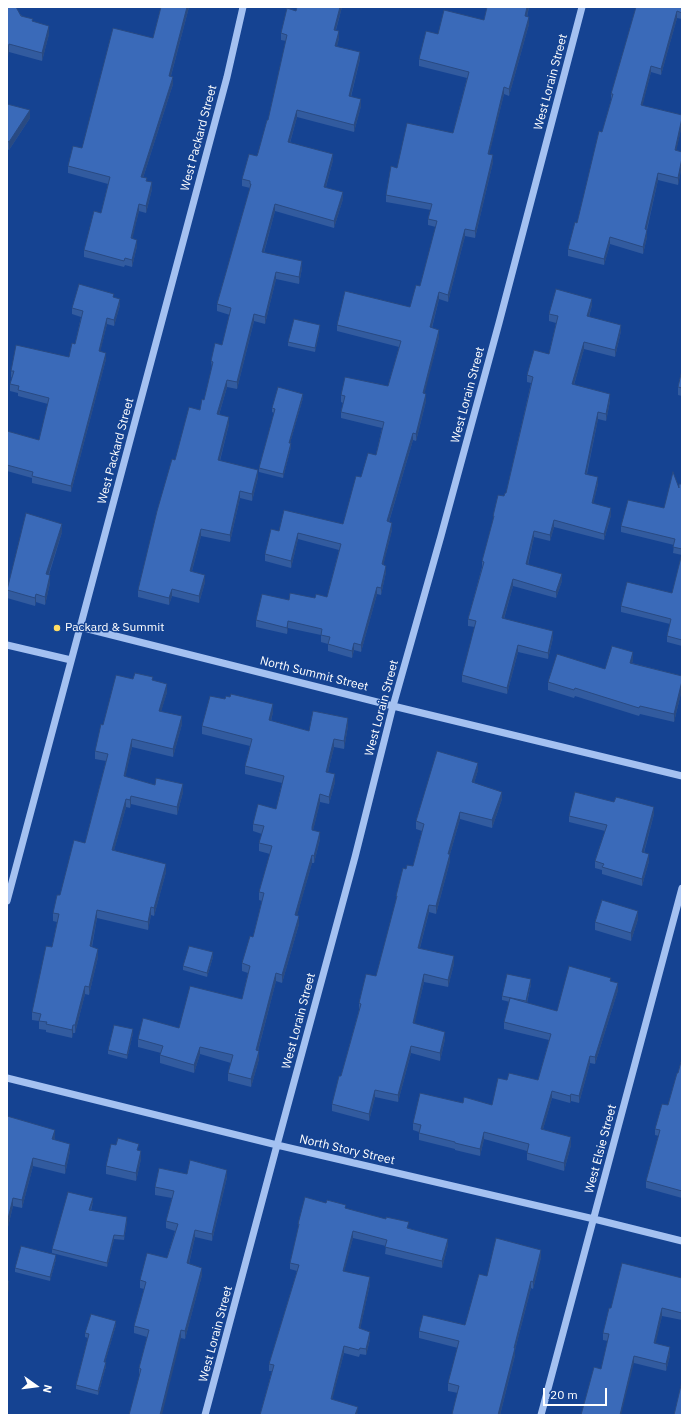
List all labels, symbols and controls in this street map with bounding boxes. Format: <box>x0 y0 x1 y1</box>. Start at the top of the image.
street label: West Lorain Street <box>531 32 571 132</box>
street label: West Packard Street <box>178 83 220 193</box>
street label: West Lorain Street <box>448 345 488 445</box>
street label: West Packard Street <box>95 396 137 506</box>
place label: Packard & Summit <box>65 621 165 635</box>
marker: Packard & Summit <box>52 623 62 633</box>
street label: North Summit Street <box>258 654 370 694</box>
street label: West Lorain Street <box>362 658 402 758</box>
street label: West Lorain Street <box>279 971 319 1071</box>
street label: West Elsie Street <box>582 1103 620 1195</box>
street label: North Story Street <box>298 1132 396 1168</box>
street label: West Lorain Street <box>196 1284 236 1384</box>
north arrow <box>16 1366 56 1406</box>
scale bar <box>545 1380 609 1406</box>
text: N <box>40 1383 55 1394</box>
text: 20 m <box>550 1387 578 1402</box>

